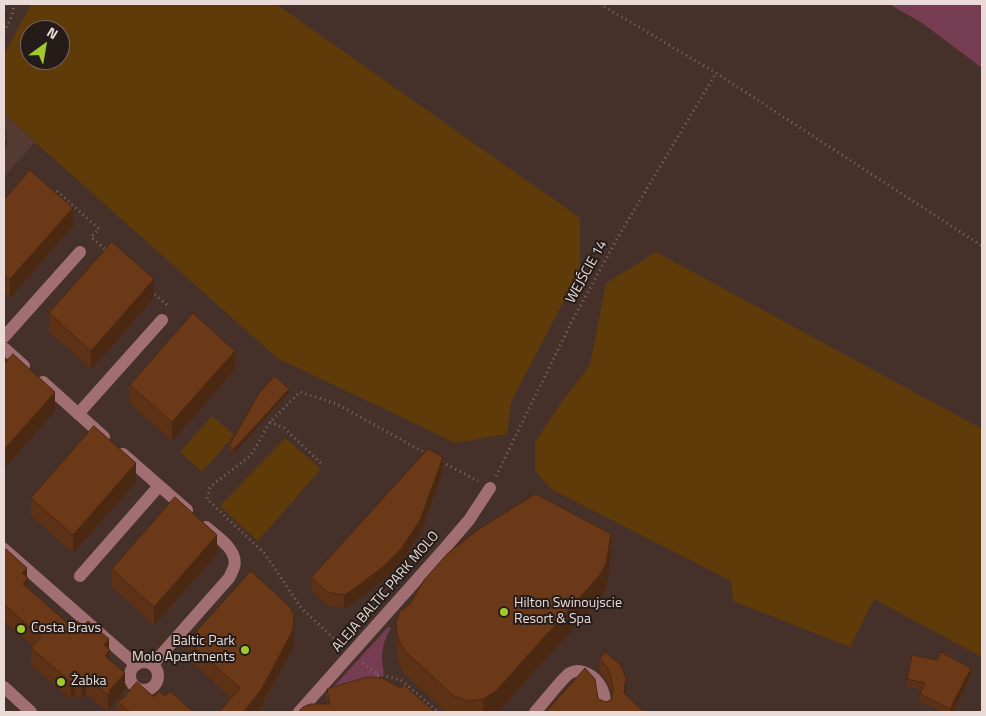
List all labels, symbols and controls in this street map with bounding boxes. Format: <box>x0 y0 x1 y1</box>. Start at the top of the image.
north arrow <box>20 20 70 70</box>
text: N <box>43 21 62 44</box>
street label: WEJŚCIE 14 <box>563 238 611 306</box>
street label: ALEJA BALTIC PARK MOLO <box>329 528 443 656</box>
place label: Hilton Swinoujscie Resort & Spa <box>514 596 622 628</box>
marker: Hilton Swinoujscie Resort & Spa <box>498 606 510 618</box>
place label: Costa Bravs <box>31 621 101 637</box>
marker: Costa Bravs <box>15 623 27 635</box>
place label: Baltic Park Molo Apartments <box>132 634 235 666</box>
marker: Baltic Park Molo Apartments <box>239 644 251 656</box>
place label: Żabka <box>71 674 107 690</box>
marker: Żabka <box>55 676 67 688</box>

